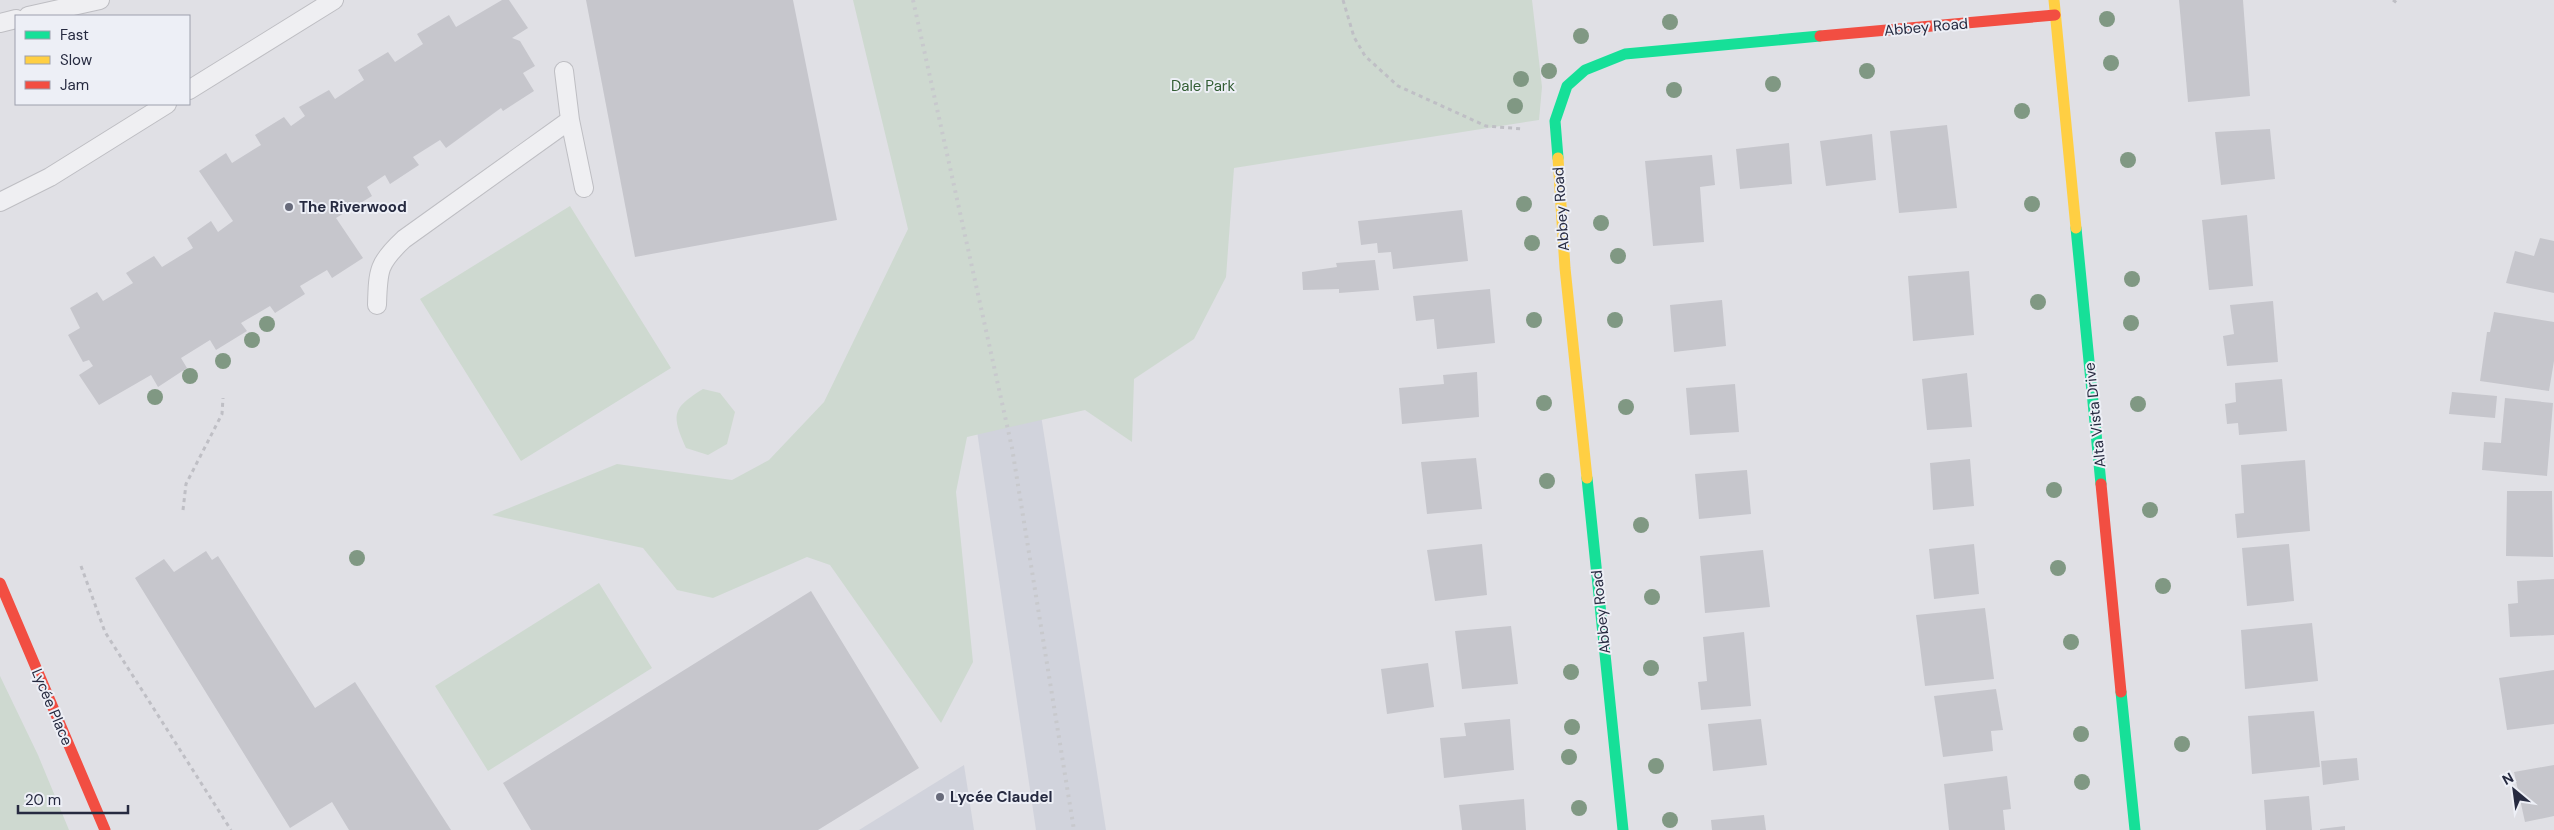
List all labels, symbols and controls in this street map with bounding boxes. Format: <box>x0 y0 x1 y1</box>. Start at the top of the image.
street label: Abbey Road <box>1883 13 1969 41</box>
legend <box>15 15 190 105</box>
text: Fast <box>60 25 89 45</box>
text: Slow <box>60 50 93 70</box>
text: Jam <box>60 75 89 95</box>
park label: Dale Park <box>1171 76 1235 96</box>
street label: Abbey Road <box>1548 166 1574 252</box>
place label: The Riverwood <box>299 197 407 217</box>
marker: The Riverwood <box>283 201 295 213</box>
street label: Alta Vista Drive <box>2080 361 2110 469</box>
street label: Abbey Road <box>1587 569 1615 655</box>
street label: Lycée Place <box>27 666 77 748</box>
north arrow <box>2489 765 2539 815</box>
text: N <box>2499 768 2517 789</box>
scale bar <box>18 782 128 814</box>
place label: Lycée Claudel <box>950 787 1052 807</box>
text: 20 m <box>25 790 61 810</box>
marker: Lycée Claudel <box>934 791 946 803</box>

